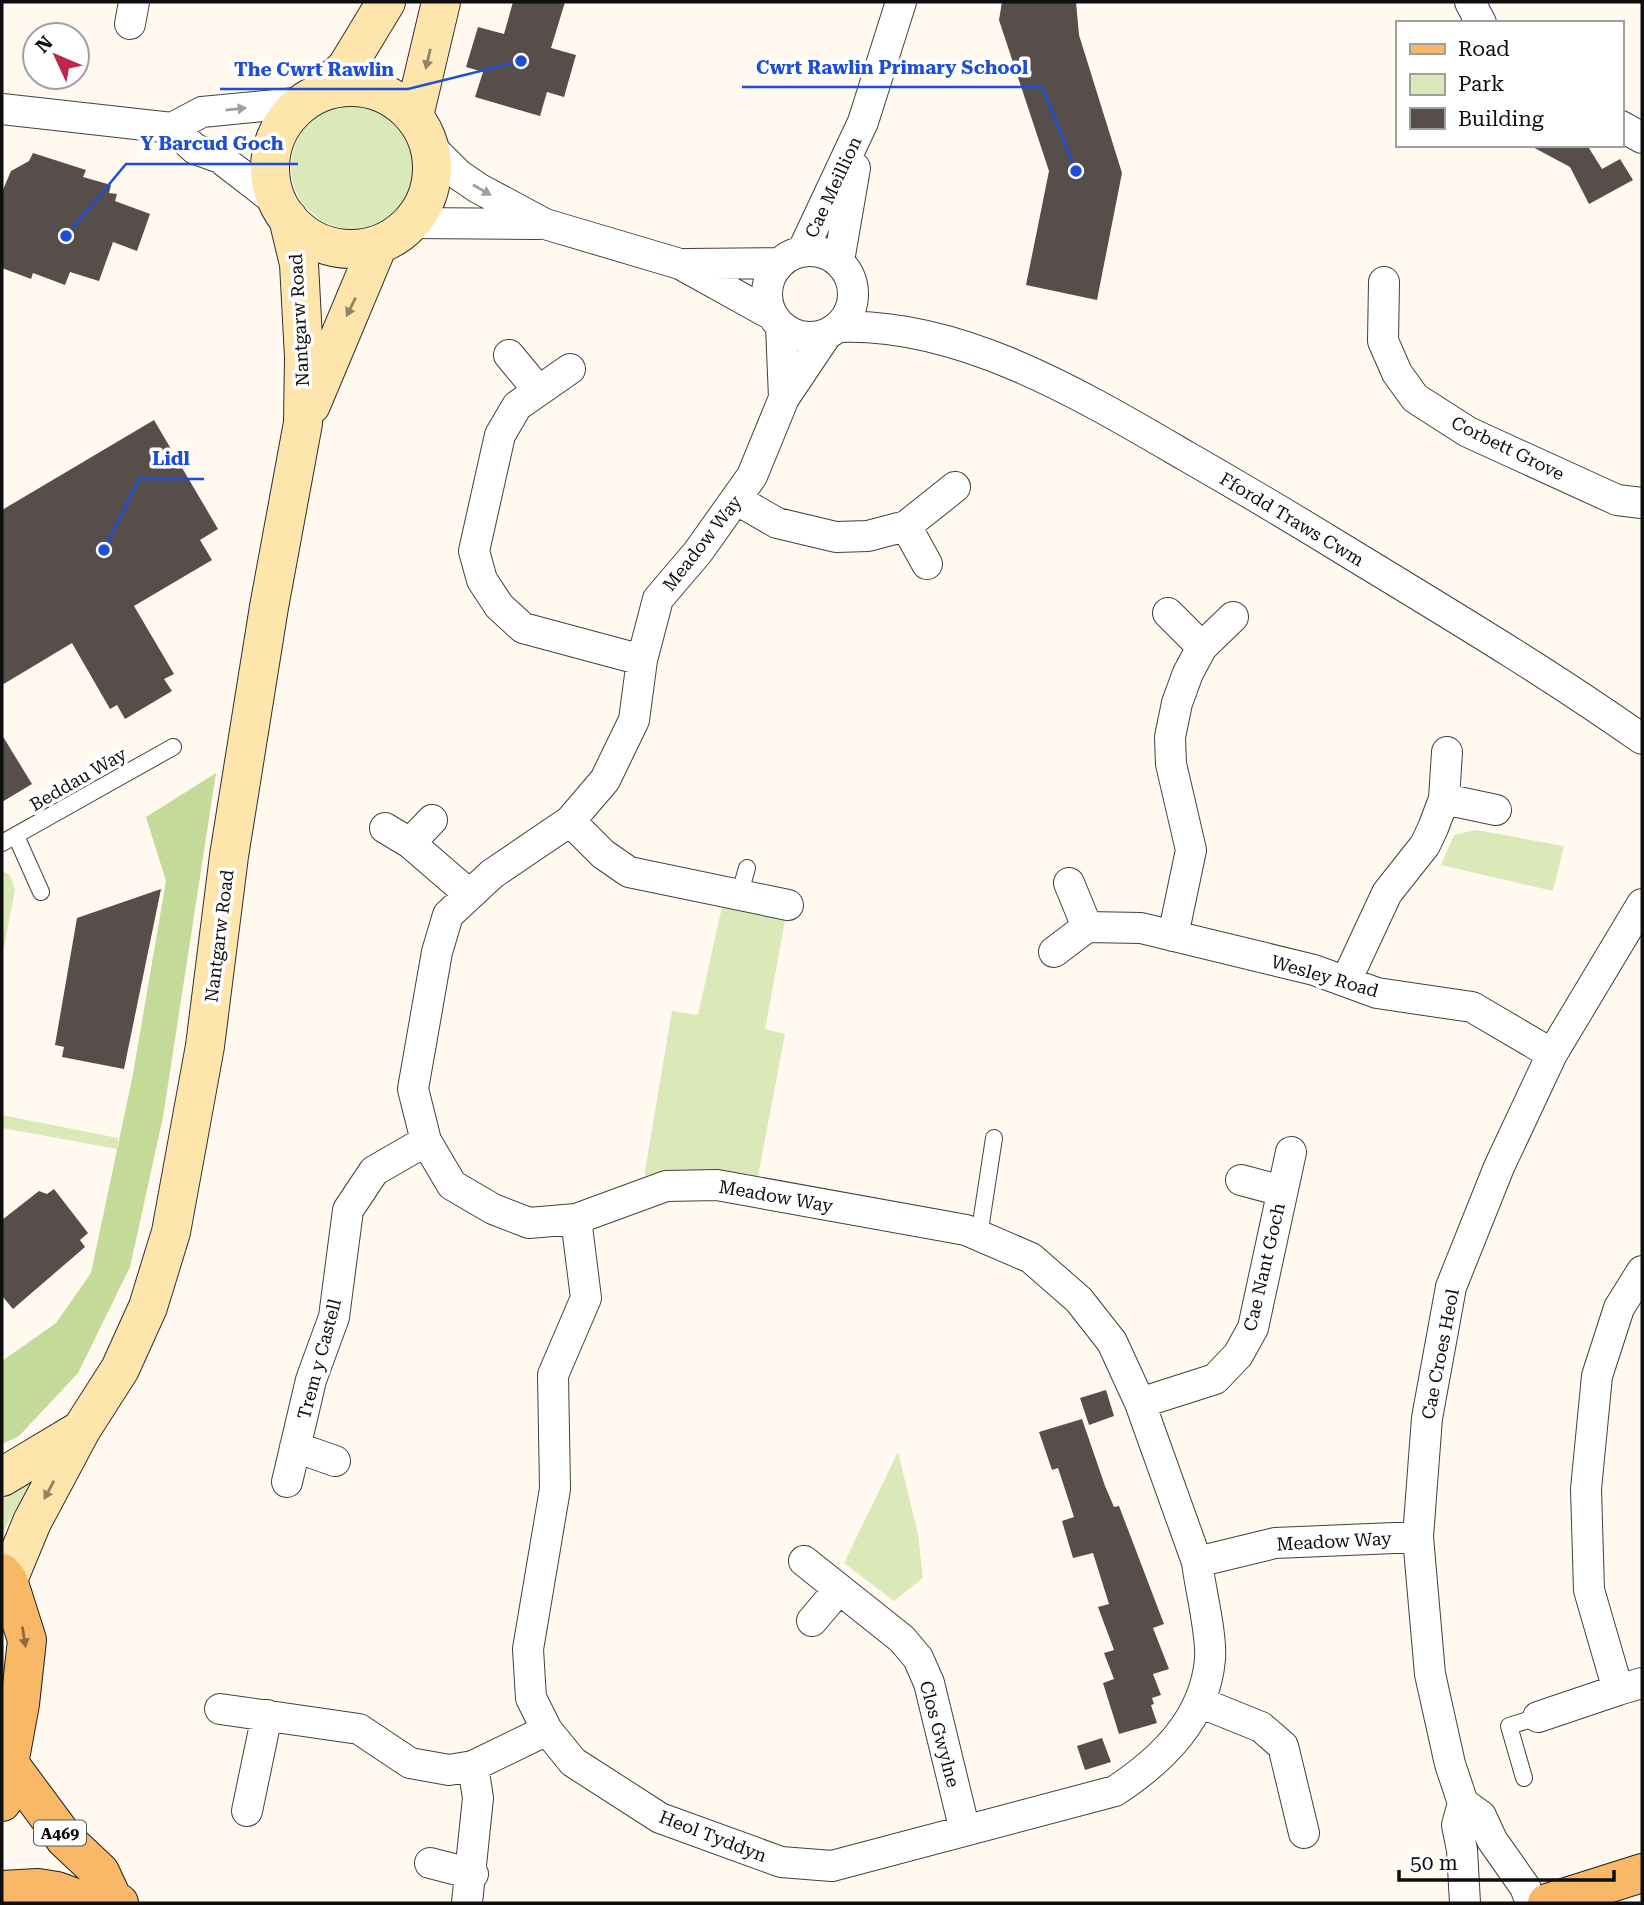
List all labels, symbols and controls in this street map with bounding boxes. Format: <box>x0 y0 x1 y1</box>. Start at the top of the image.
north arrow <box>21 21 91 91</box>
legend <box>1396 21 1623 147</box>
text: N <box>31 31 58 58</box>
text: Road <box>1458 37 1510 61</box>
callout: Cwrt Rawlin Primary School <box>742 47 1042 87</box>
one-way arrow <box>422 48 433 70</box>
callout: The Cwrt Rawlin <box>220 49 408 89</box>
text: Cwrt Rawlin Primary School <box>756 56 1028 79</box>
text: The Cwrt Rawlin <box>234 58 394 81</box>
text: Park <box>1458 72 1504 96</box>
one-way arrow <box>225 103 247 114</box>
text: Building <box>1458 107 1544 131</box>
callout: Y Barcud Goch <box>126 124 298 164</box>
text: Y Barcud Goch <box>140 132 284 155</box>
street label: Cae Meillion <box>800 133 866 241</box>
one-way arrow <box>472 184 492 196</box>
street label: Nantgarw Road <box>285 252 313 387</box>
one-way arrow <box>345 297 357 317</box>
street label: Corbett Grove <box>1448 412 1568 484</box>
callout: Lidl <box>139 439 204 479</box>
text: Lidl <box>152 447 190 470</box>
street label: Ffordd Traws Cwm <box>1216 468 1368 570</box>
street label: Meadow Way <box>658 491 746 595</box>
street label: Beddau Way <box>26 743 130 815</box>
street label: Nantgarw Road <box>200 868 238 1003</box>
street label: Wesley Road <box>1269 951 1382 1001</box>
street label: Meadow Way <box>717 1176 835 1216</box>
street label: Cae Nant Goch <box>1239 1201 1289 1333</box>
street label: Cae Croes Heol <box>1417 1287 1463 1421</box>
street label: Trem y Castell <box>293 1296 345 1421</box>
one-way arrow <box>43 1480 55 1500</box>
street label: Meadow Way <box>1276 1527 1393 1555</box>
one-way arrow <box>19 1626 30 1648</box>
street label: Clos Gwylne <box>916 1678 964 1790</box>
street label: Heol Tyddyn <box>656 1806 770 1866</box>
road number: A469 <box>34 1820 86 1845</box>
scale bar <box>1399 1839 1614 1883</box>
text: 50 m <box>1410 1851 1458 1875</box>

